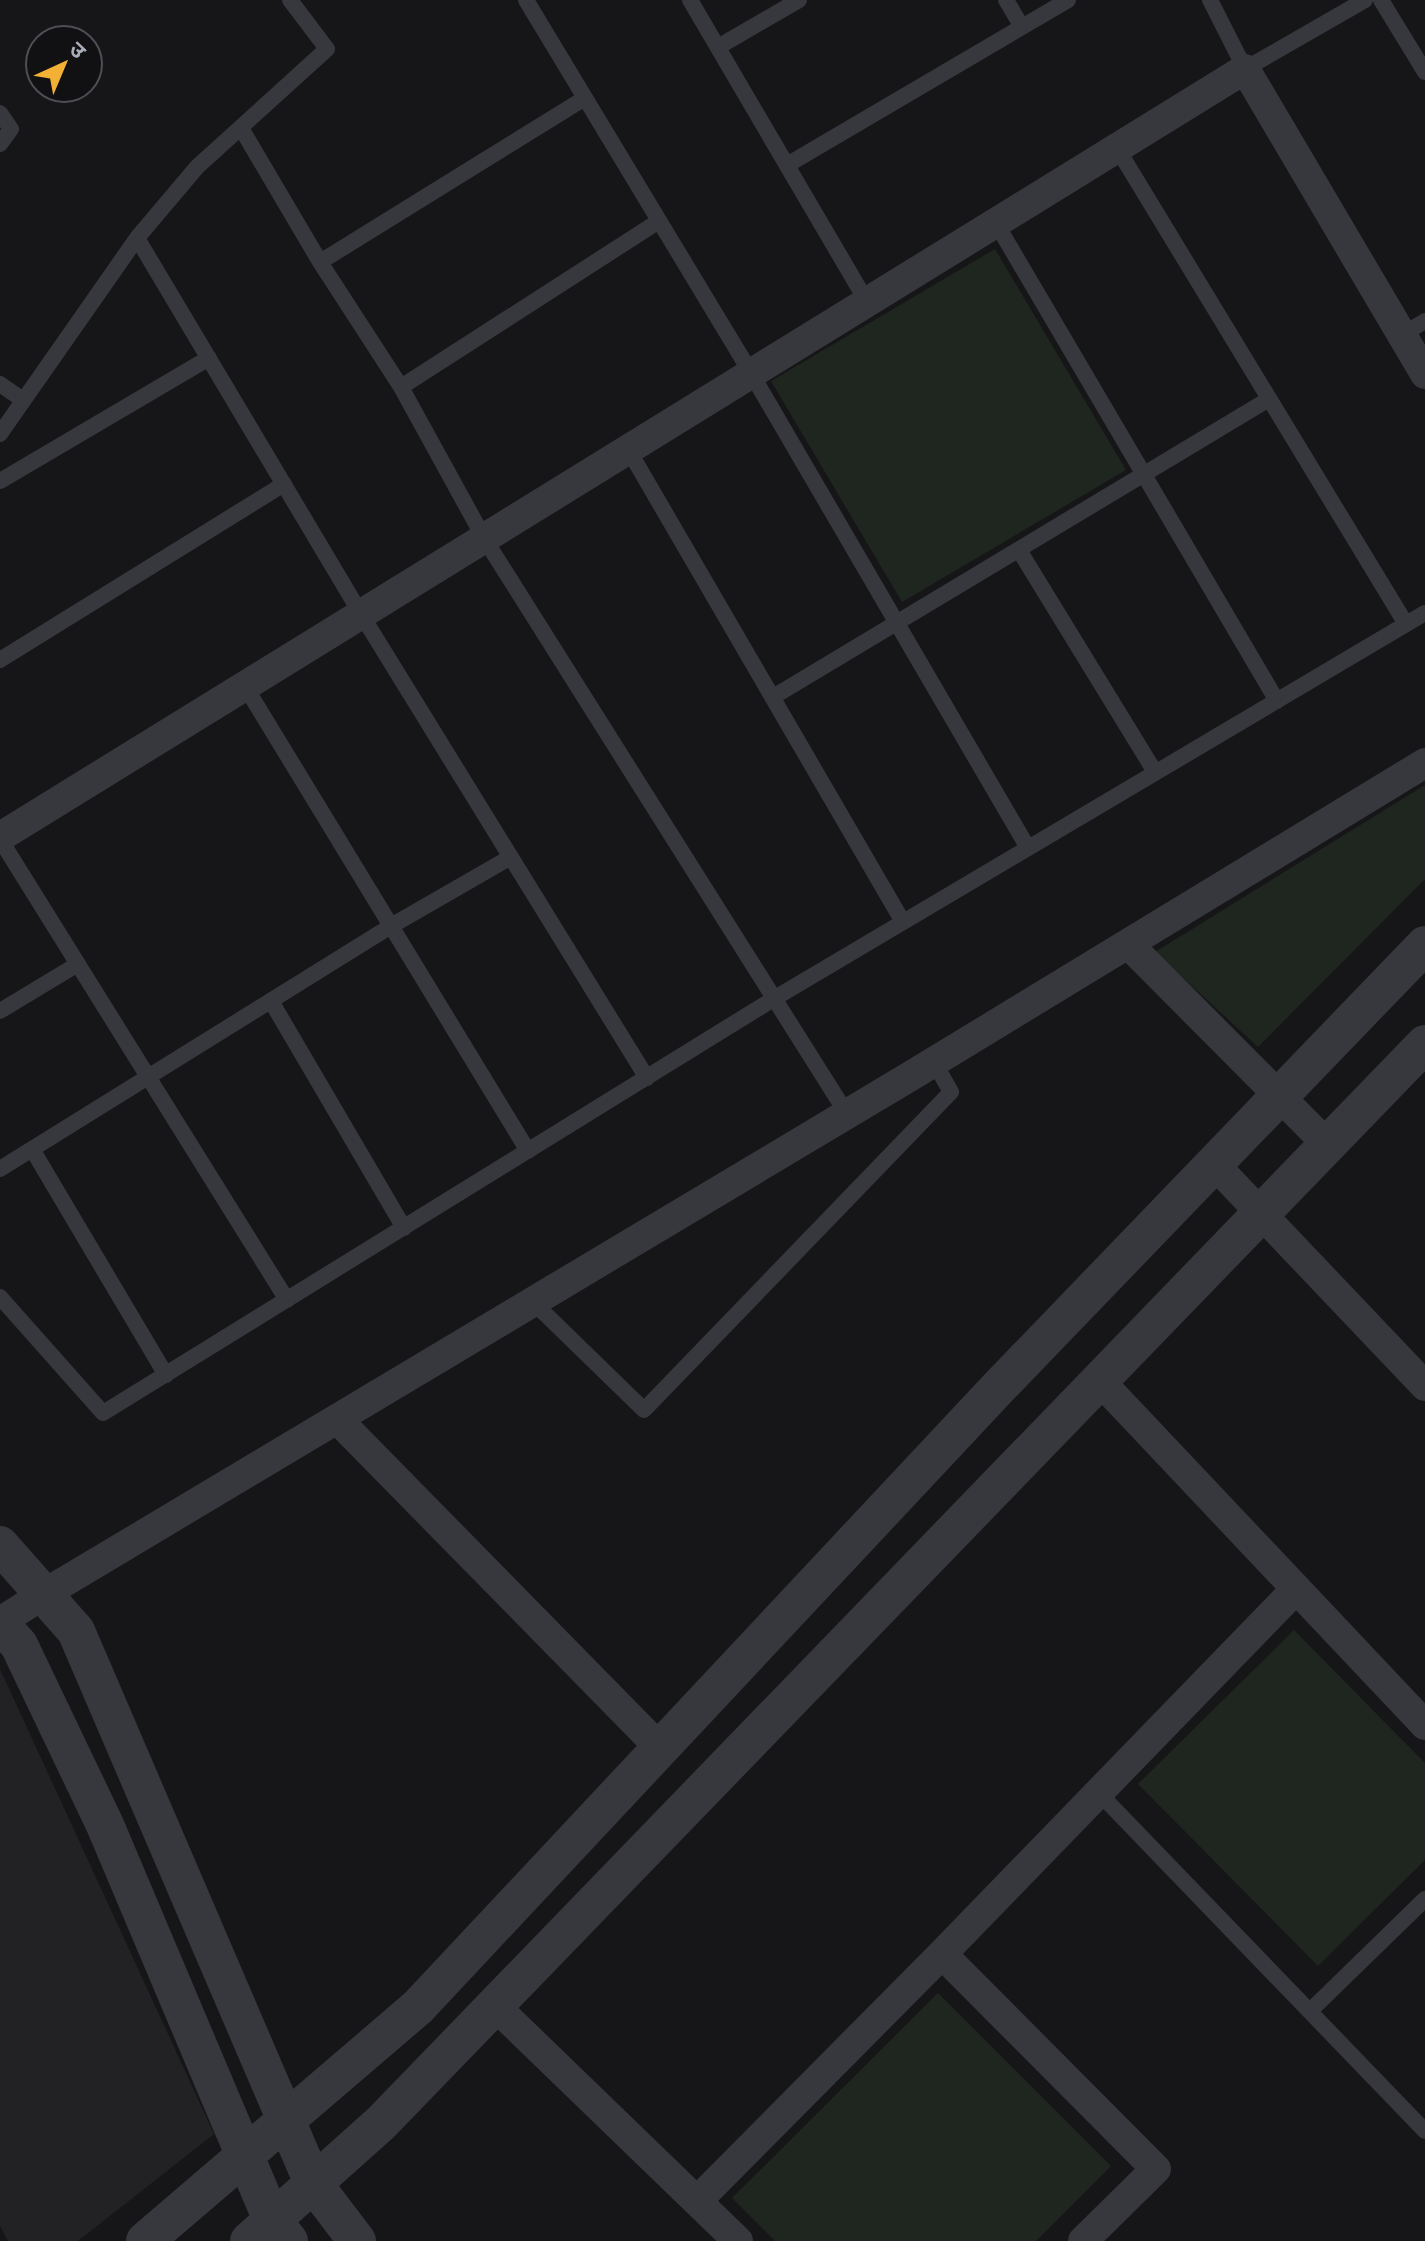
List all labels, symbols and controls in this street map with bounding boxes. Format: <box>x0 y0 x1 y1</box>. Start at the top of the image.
north arrow <box>24 24 104 104</box>
text: उ <box>64 35 93 64</box>

